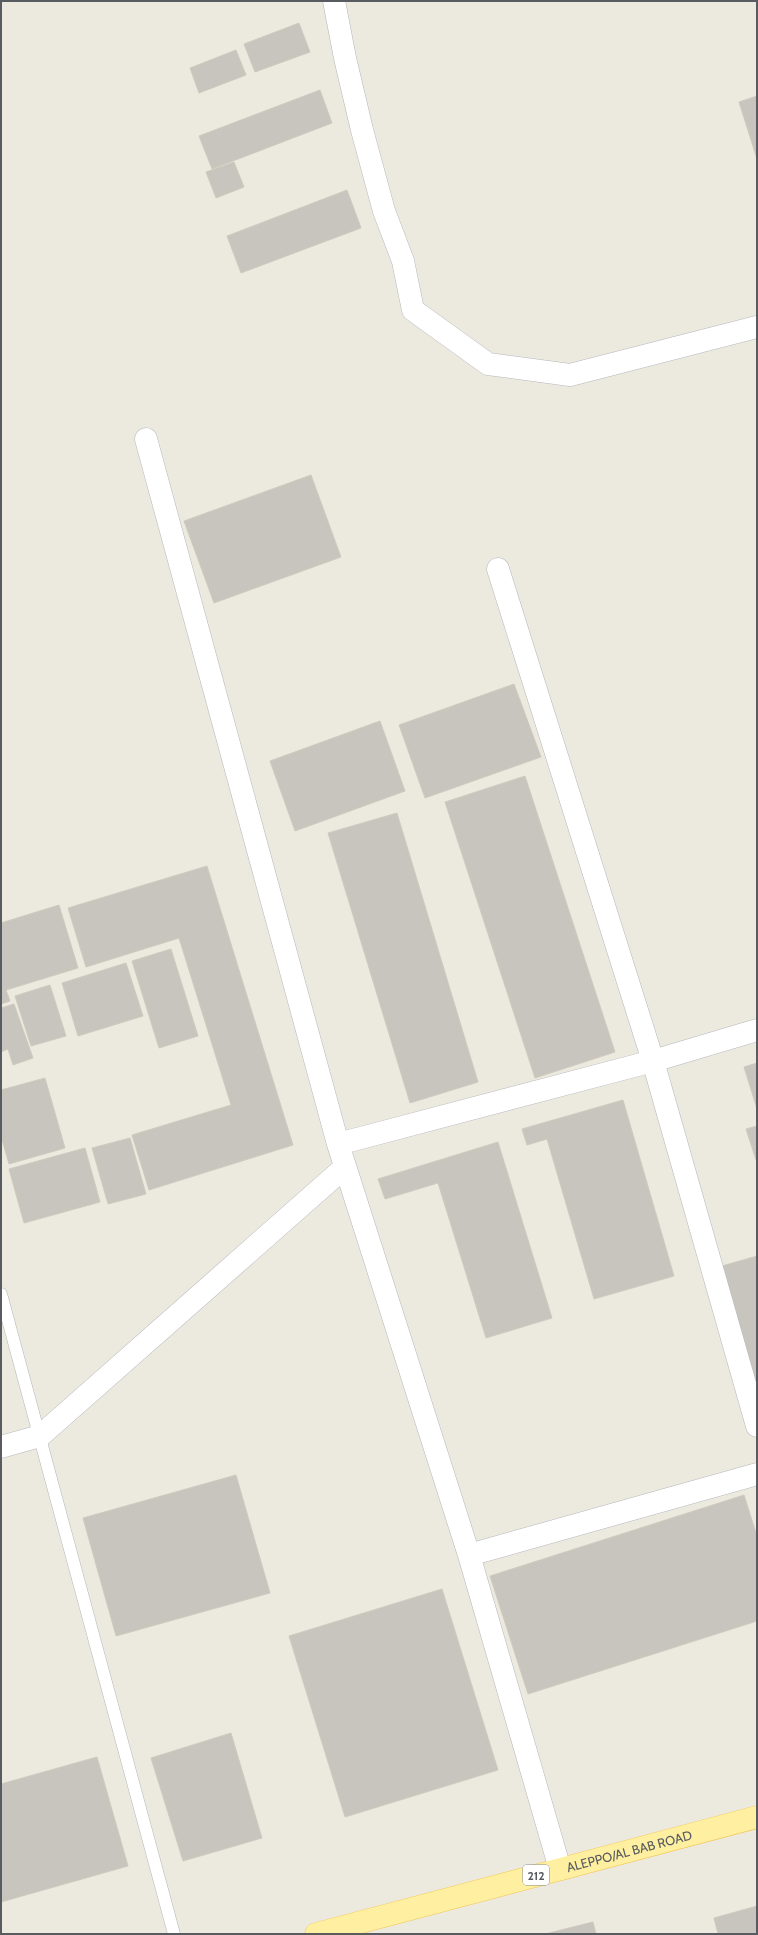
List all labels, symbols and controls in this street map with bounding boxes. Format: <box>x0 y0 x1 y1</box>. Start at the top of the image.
street label: ALEPPO/AL BAB ROAD <box>565 1827 694 1875</box>
road number: 212 <box>523 1865 549 1885</box>

